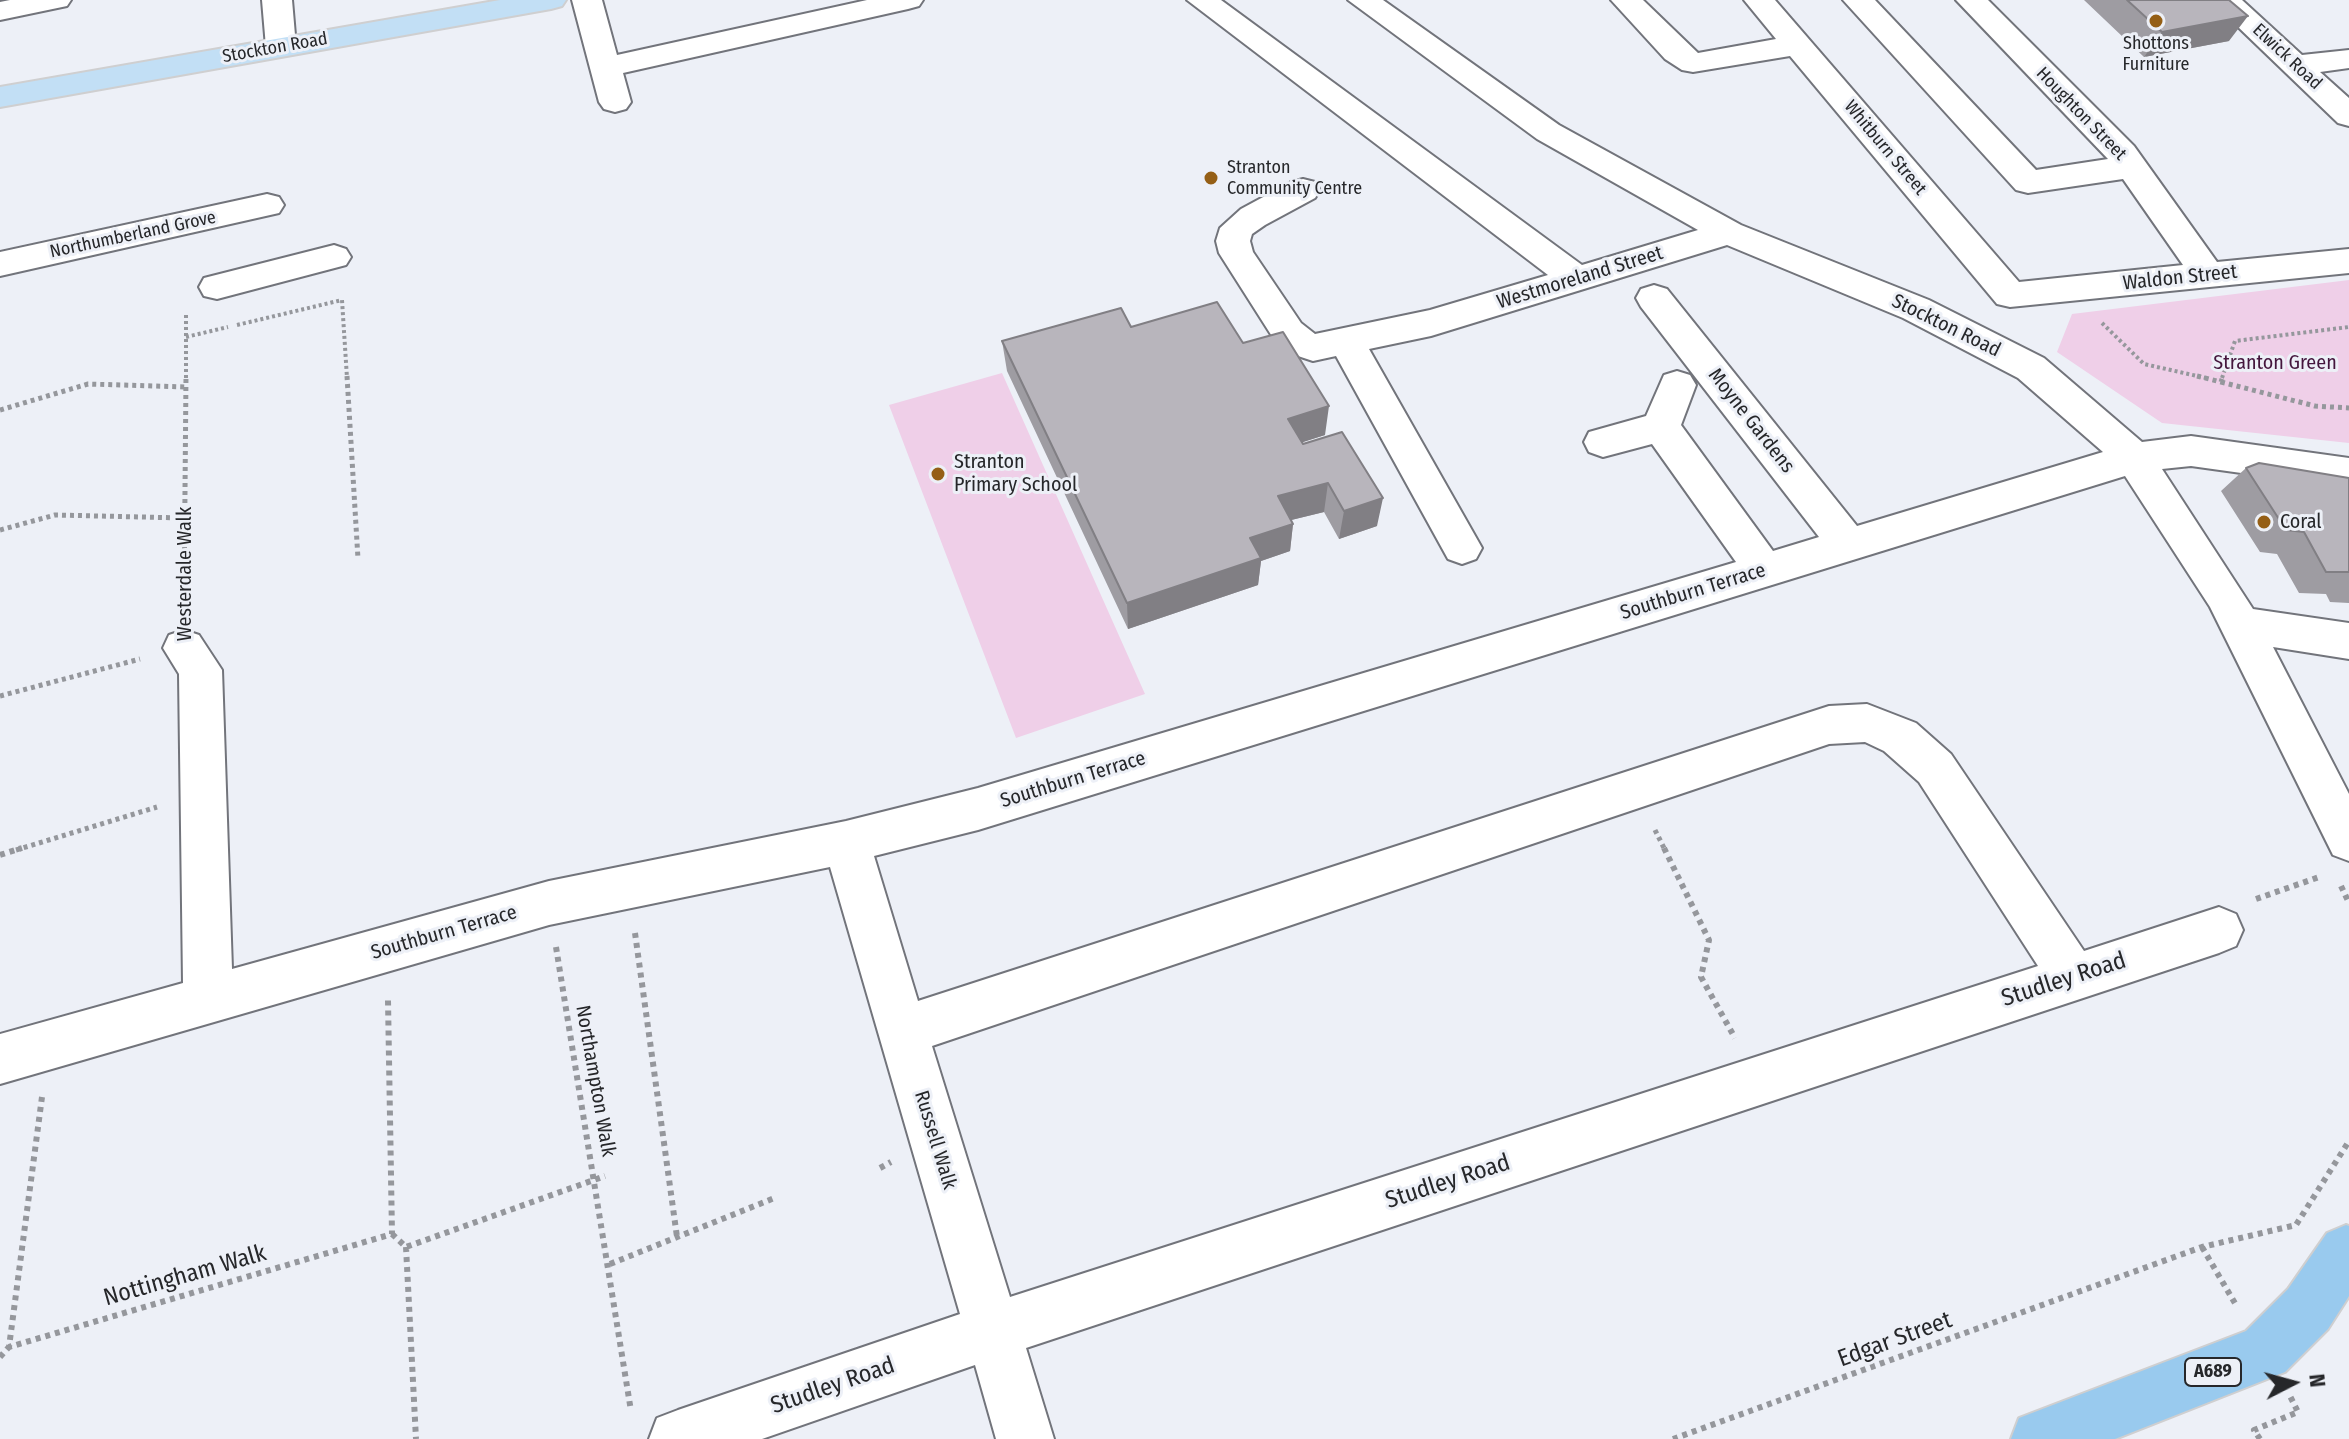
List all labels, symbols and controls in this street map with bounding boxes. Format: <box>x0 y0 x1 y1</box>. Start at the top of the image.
marker: Shottons Furniture <box>2147 12 2165 30</box>
street label: Elwick Road <box>2248 19 2326 95</box>
street label: Stockton Road <box>221 28 329 68</box>
place label: Shottons Furniture <box>2123 33 2189 76</box>
street label: Houghton Street <box>2031 63 2131 165</box>
street label: Whitburn Street <box>1839 96 1931 200</box>
place label: Stranton Community Centre <box>1227 157 1362 200</box>
marker: Stranton Community Centre <box>1202 169 1220 187</box>
street label: Northumberland Grove <box>48 207 218 263</box>
street label: Westmoreland Street <box>1494 241 1666 315</box>
street label: Waldon Street <box>2122 260 2238 296</box>
street label: Stockton Road <box>1888 289 2004 363</box>
park label: Stranton Green <box>2213 351 2337 375</box>
street label: Moyne Gardens <box>1703 364 1799 478</box>
place label: Stranton Primary School <box>954 450 1077 497</box>
marker: Stranton Primary School <box>929 465 947 483</box>
street label: Westerdale Walk <box>173 507 197 641</box>
place label: Coral <box>2280 510 2322 534</box>
marker: Coral <box>2255 513 2273 531</box>
street label: Southburn Terrace <box>1618 559 1768 625</box>
street label: Southburn Terrace <box>998 747 1148 813</box>
street label: Southburn Terrace <box>368 901 520 965</box>
street label: Studley Road <box>1998 946 2130 1014</box>
street label: Northampton Walk <box>570 1004 620 1158</box>
street label: Russell Walk <box>909 1088 961 1192</box>
street label: Studley Road <box>1382 1148 1514 1216</box>
street label: Nottingham Walk <box>100 1239 270 1313</box>
street label: Edgar Street <box>1834 1306 1956 1374</box>
north arrow <box>2253 1343 2333 1423</box>
street label: Studley Road <box>767 1351 899 1421</box>
road number: A689 <box>2185 1358 2241 1386</box>
text: N <box>2303 1372 2331 1388</box>

